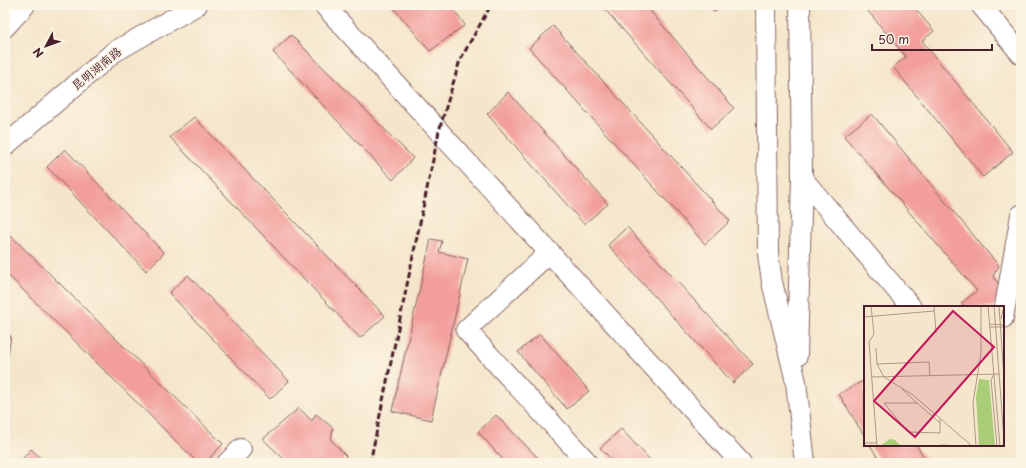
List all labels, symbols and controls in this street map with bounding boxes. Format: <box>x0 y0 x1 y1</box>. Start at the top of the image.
north arrow <box>26 26 66 66</box>
scale bar <box>872 26 992 52</box>
text: 50 m <box>878 30 909 48</box>
street label: 昆明湖南路 <box>67 42 125 94</box>
text: N <box>29 44 47 62</box>
inset map <box>864 306 1004 446</box>

